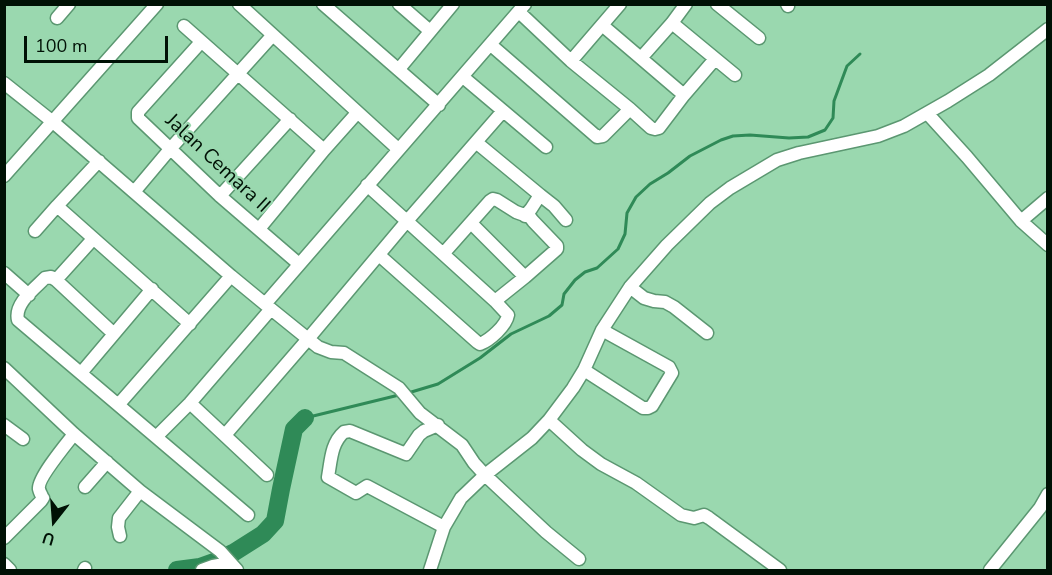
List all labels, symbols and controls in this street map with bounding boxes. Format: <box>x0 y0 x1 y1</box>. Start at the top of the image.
scale bar <box>27 24 171 62</box>
text: 100 m <box>35 34 87 58</box>
street label: Jalan Cemara II <box>160 109 274 219</box>
north arrow <box>24 491 84 551</box>
text: U <box>40 526 58 550</box>

